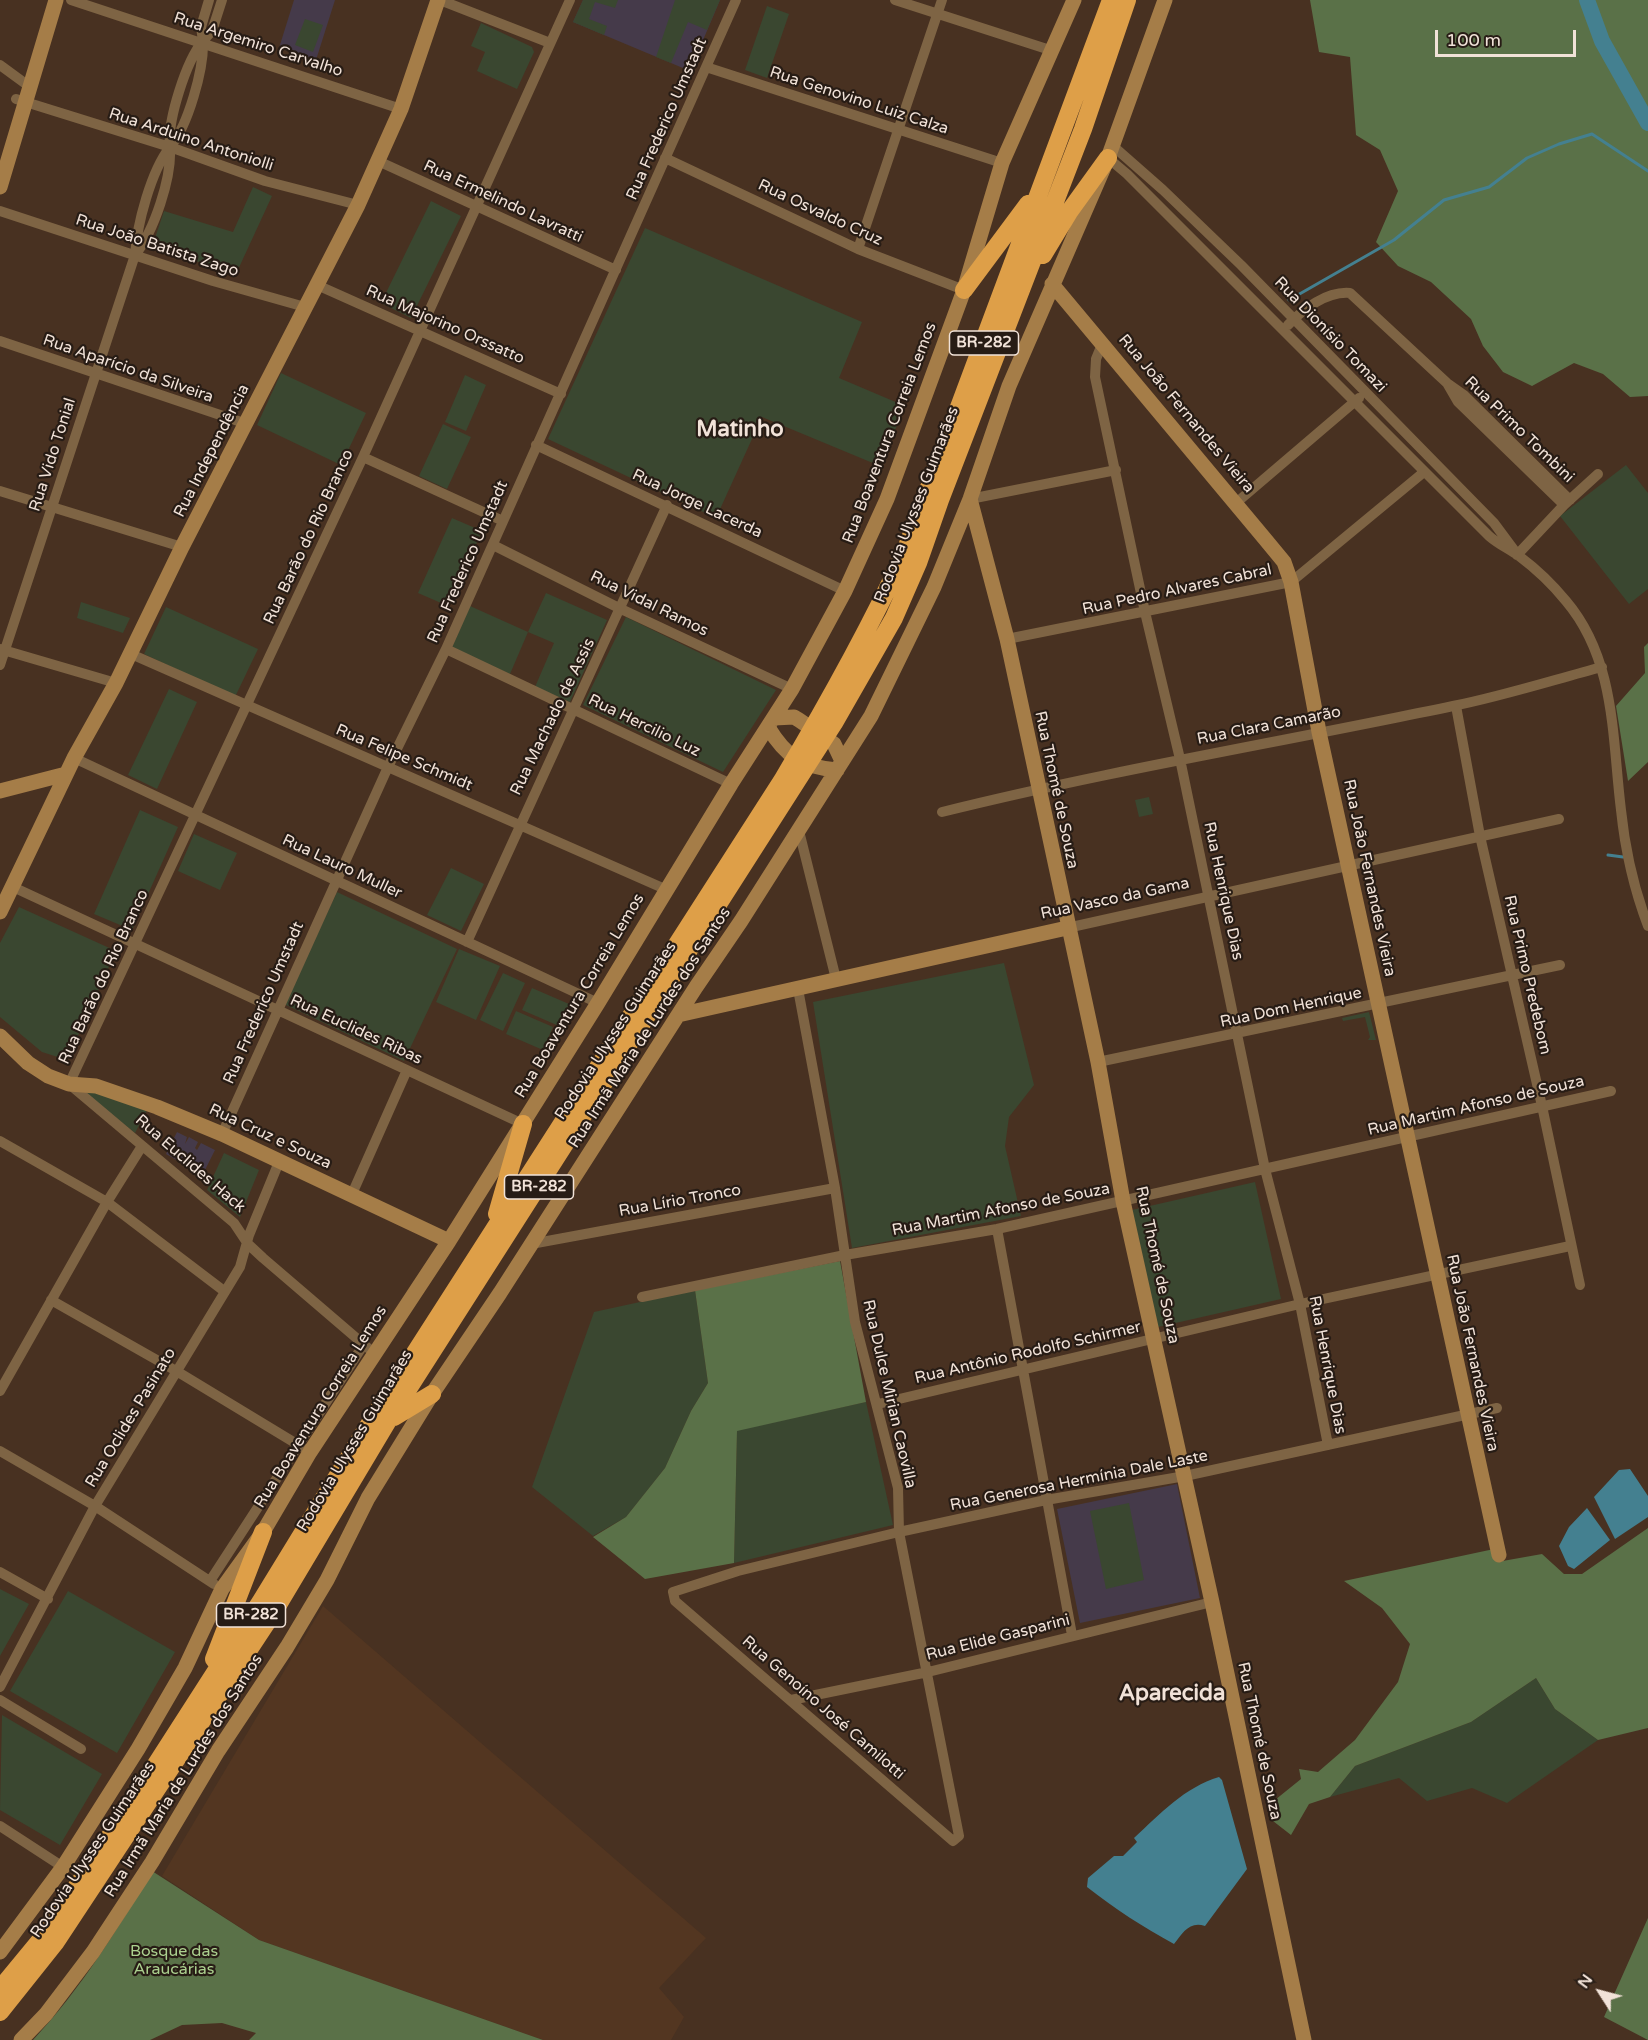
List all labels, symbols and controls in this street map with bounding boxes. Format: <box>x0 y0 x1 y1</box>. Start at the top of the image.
street label: Rua Argemiro Carvalho <box>171 9 345 81</box>
scale bar <box>1438 18 1579 56</box>
text: 100 m <box>1446 29 1501 51</box>
street label: Rua Frederico Umstadt <box>623 35 711 203</box>
street label: Rua Genovino Luiz Calza <box>767 63 951 139</box>
street label: Rua Arduino Antoniolli <box>106 104 276 176</box>
street label: Rua Ermelindo Lavratti <box>420 157 586 247</box>
street label: Rua Osvaldo Cruz <box>755 176 885 250</box>
street label: Rua João Batista Zago <box>73 211 241 281</box>
street label: Rua Dionísio Tomazi <box>1270 273 1390 397</box>
street label: Rua Majorino Orssatto <box>363 281 527 369</box>
street label: Rua Boaventura Correia Lemos <box>839 320 941 546</box>
street label: Rua Aparício da Silveira <box>40 331 216 407</box>
road number: BR-282 <box>950 331 1018 355</box>
street label: Rua João Fernandes Vieira <box>1114 331 1258 497</box>
street label: Rua Primo Tombini <box>1460 373 1578 487</box>
street label: Rua Independência <box>170 381 254 521</box>
street label: Rua Vido Tonial <box>26 396 80 514</box>
street label: Rodovia Ulysses Guimarães <box>871 404 963 606</box>
district label: Matinho <box>696 417 784 443</box>
street label: Rua Barão do Rio Branco <box>260 447 358 627</box>
street label: Rua Jorge Lacerda <box>629 465 765 543</box>
street label: Rua Frederico Umstadt <box>424 478 512 646</box>
street label: Rua Pedro Alvares Cabral <box>1081 561 1273 619</box>
street label: Rua Vidal Ramos <box>587 567 711 641</box>
street label: Rua Machado de Assis <box>507 635 599 799</box>
street label: Rua Hercilio Luz <box>585 691 703 761</box>
street label: Rua Clara Camarão <box>1195 703 1343 749</box>
street label: Rua Thomé de Souza <box>1030 709 1082 871</box>
street label: Rua Felipe Schmidt <box>333 720 475 796</box>
street label: Rua João Fernandes Vieira <box>1339 778 1399 978</box>
street label: Rua Henrique Dias <box>1199 820 1247 962</box>
street label: Rua Lauro Muller <box>279 831 405 903</box>
street label: Rua Vasco da Gama <box>1039 874 1191 924</box>
street label: Rua Barão do Rio Branco <box>55 887 153 1067</box>
street label: Rua Boaventura Correia Lemos <box>511 890 649 1102</box>
street label: Rua Primo Predebom <box>1499 894 1555 1056</box>
street label: Rua Irmã Maria de Lurdes dos Santos <box>565 904 735 1152</box>
street label: Rua Frederico Umstadt <box>220 919 308 1087</box>
street label: Rodovia Ulysses Guimarães <box>551 938 681 1124</box>
street label: Rua Dom Henrique <box>1218 984 1364 1032</box>
street label: Rua Euclides Ribas <box>287 991 425 1069</box>
street label: Rua Martim Afonso de Souza <box>1366 1072 1586 1140</box>
street label: Rua Cruz e Souza <box>206 1100 334 1174</box>
street label: Rua Euclides Hack <box>131 1111 249 1217</box>
road number: BR-282 <box>504 1175 574 1199</box>
street label: Rua Martim Afonso de Souza <box>890 1179 1112 1241</box>
street label: Rua Lírio Tronco <box>617 1181 743 1221</box>
street label: Rua Thomé de Souza <box>1131 1184 1183 1346</box>
street label: Rua João Fernandes Vieira <box>1442 1253 1502 1453</box>
street label: Rua Henrique Dias <box>1304 1294 1350 1436</box>
street label: Rua Dulce Mirian Caovilla <box>858 1298 920 1490</box>
street label: Rua Boaventura Correia Lemos <box>251 1302 391 1512</box>
street label: Rua Antônio Rodolfo Schirmer <box>913 1318 1143 1388</box>
street label: Rua Oclides Pasinato <box>82 1345 180 1491</box>
street label: Rodovia Ulysses Guimarães <box>293 1347 417 1535</box>
street label: Rua Generosa Hermínia Dale Laste <box>948 1447 1210 1515</box>
road number: BR-282 <box>216 1603 286 1627</box>
street label: Rua Elide Gasparini <box>924 1611 1072 1665</box>
street label: Rua Genoíno José Camilotti <box>738 1632 908 1784</box>
street label: Rua Irmã Maria de Lurdes dos Santos <box>101 1651 267 1901</box>
street label: Rua Thomé de Souza <box>1233 1660 1285 1822</box>
district label: Aparecida <box>1119 1681 1225 1707</box>
street label: Rodovia Ulysses Guimarães <box>27 1758 159 1942</box>
park label: Bosque das Araucárias <box>130 1942 218 1980</box>
north arrow <box>1570 1962 1630 2022</box>
text: N <box>1574 1970 1597 1993</box>

